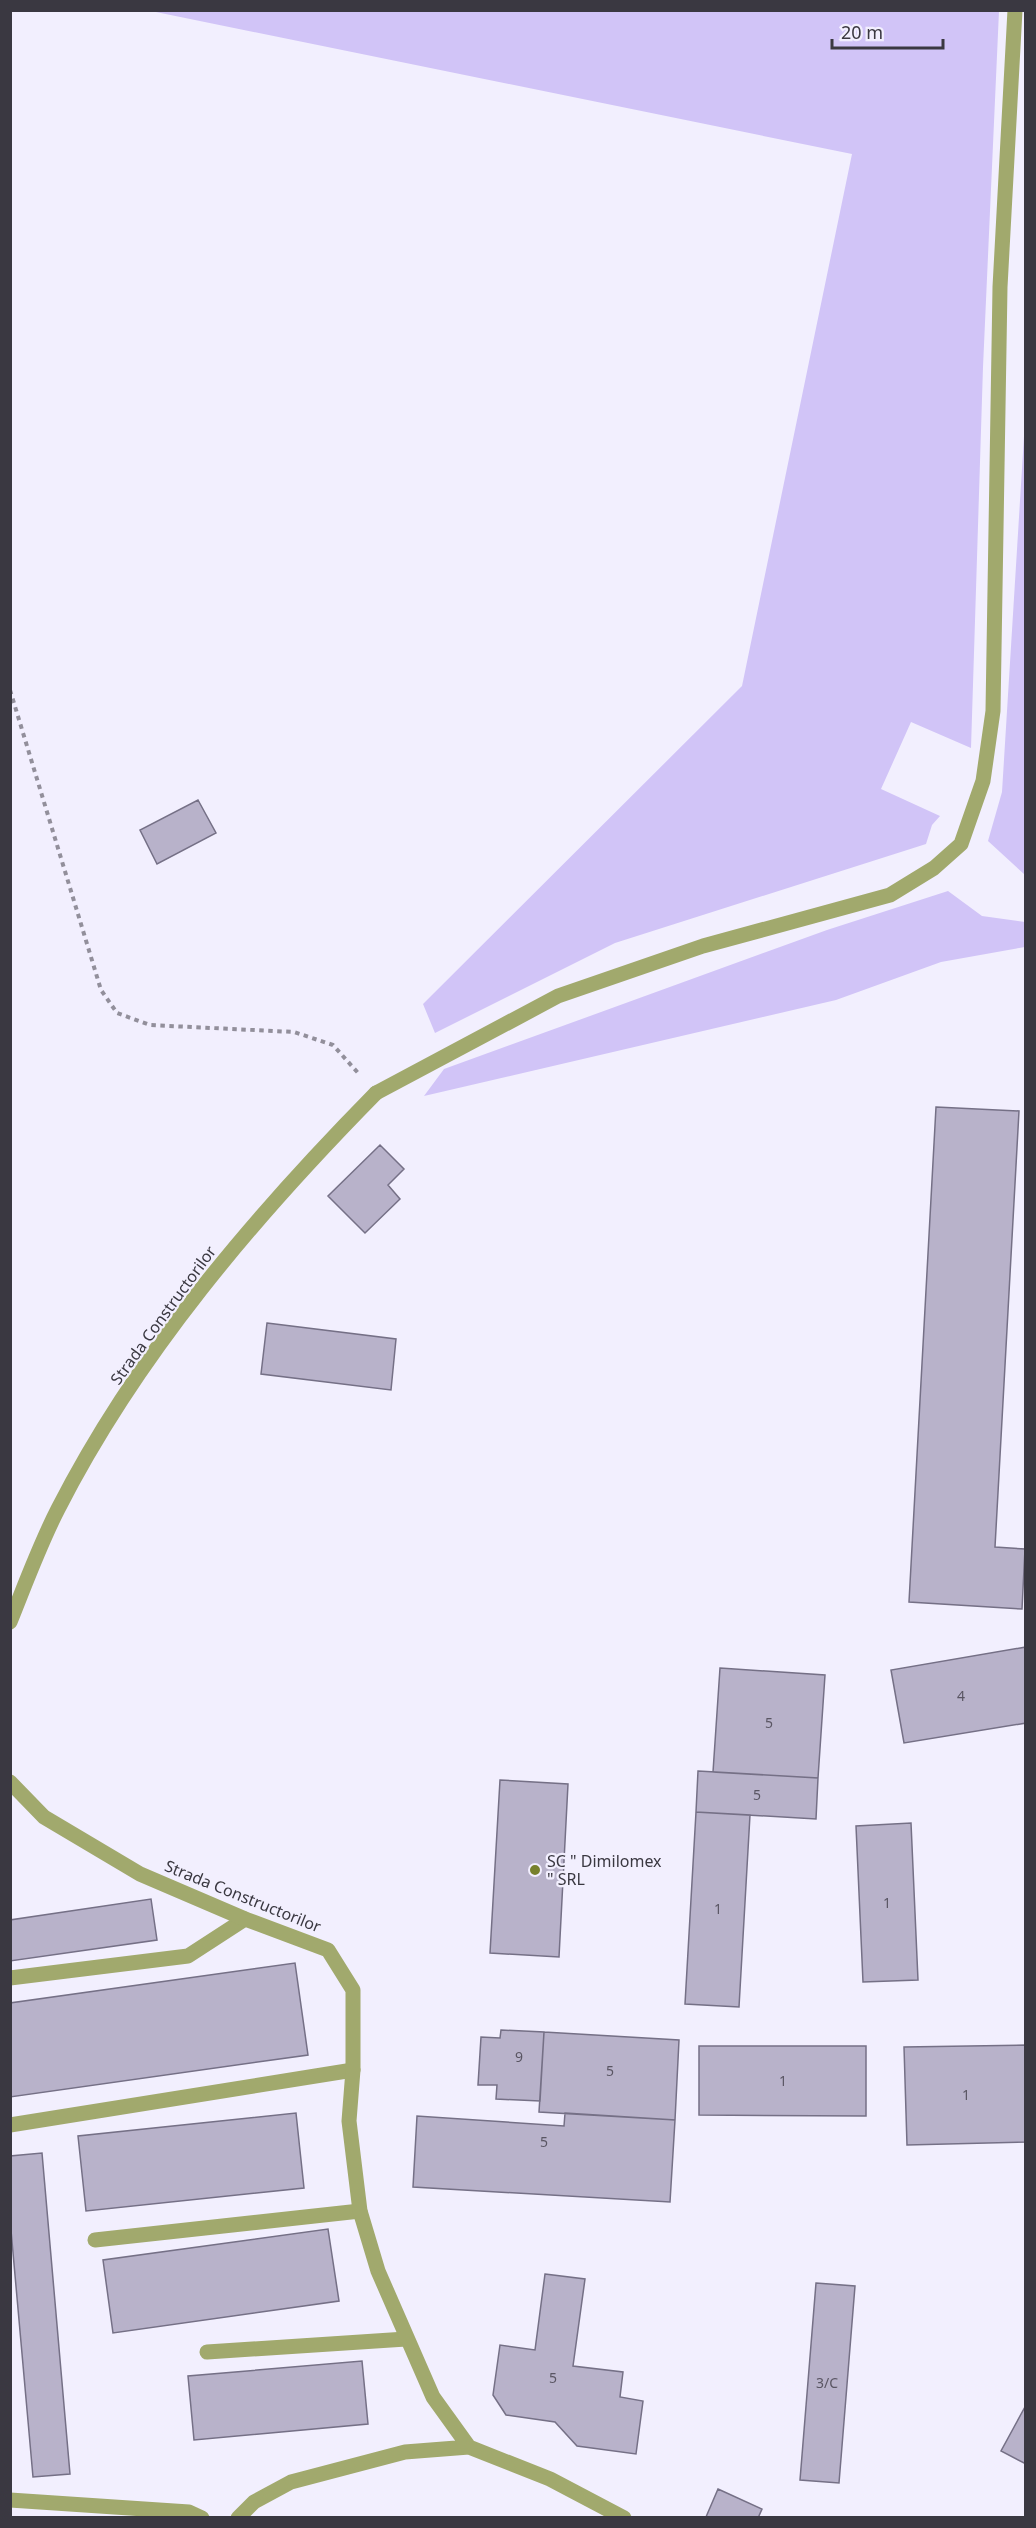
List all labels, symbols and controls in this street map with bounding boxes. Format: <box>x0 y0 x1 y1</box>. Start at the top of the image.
scale bar <box>832 12 943 50</box>
text: 20 m <box>841 20 883 44</box>
street label: Strada Constructorilor <box>105 1241 221 1389</box>
house number: 4 <box>957 1686 965 1705</box>
house number: 5 <box>765 1713 773 1732</box>
house number: 5 <box>753 1785 761 1804</box>
place label: SC " Dimilomex " SRL <box>547 1850 662 1890</box>
street label: Strada Constructorilor <box>162 1855 325 1938</box>
marker: SC " Dimilomex " SRL <box>528 1863 542 1877</box>
house number: 1 <box>883 1893 891 1912</box>
house number: 1 <box>714 1899 722 1918</box>
house number: 9 <box>515 2047 523 2066</box>
house number: 5 <box>606 2061 614 2080</box>
house number: 1 <box>779 2071 787 2090</box>
house number: 1 <box>962 2085 970 2104</box>
house number: 5 <box>540 2132 548 2151</box>
house number: 5 <box>549 2368 557 2387</box>
house number: 3/C <box>816 2373 838 2392</box>

